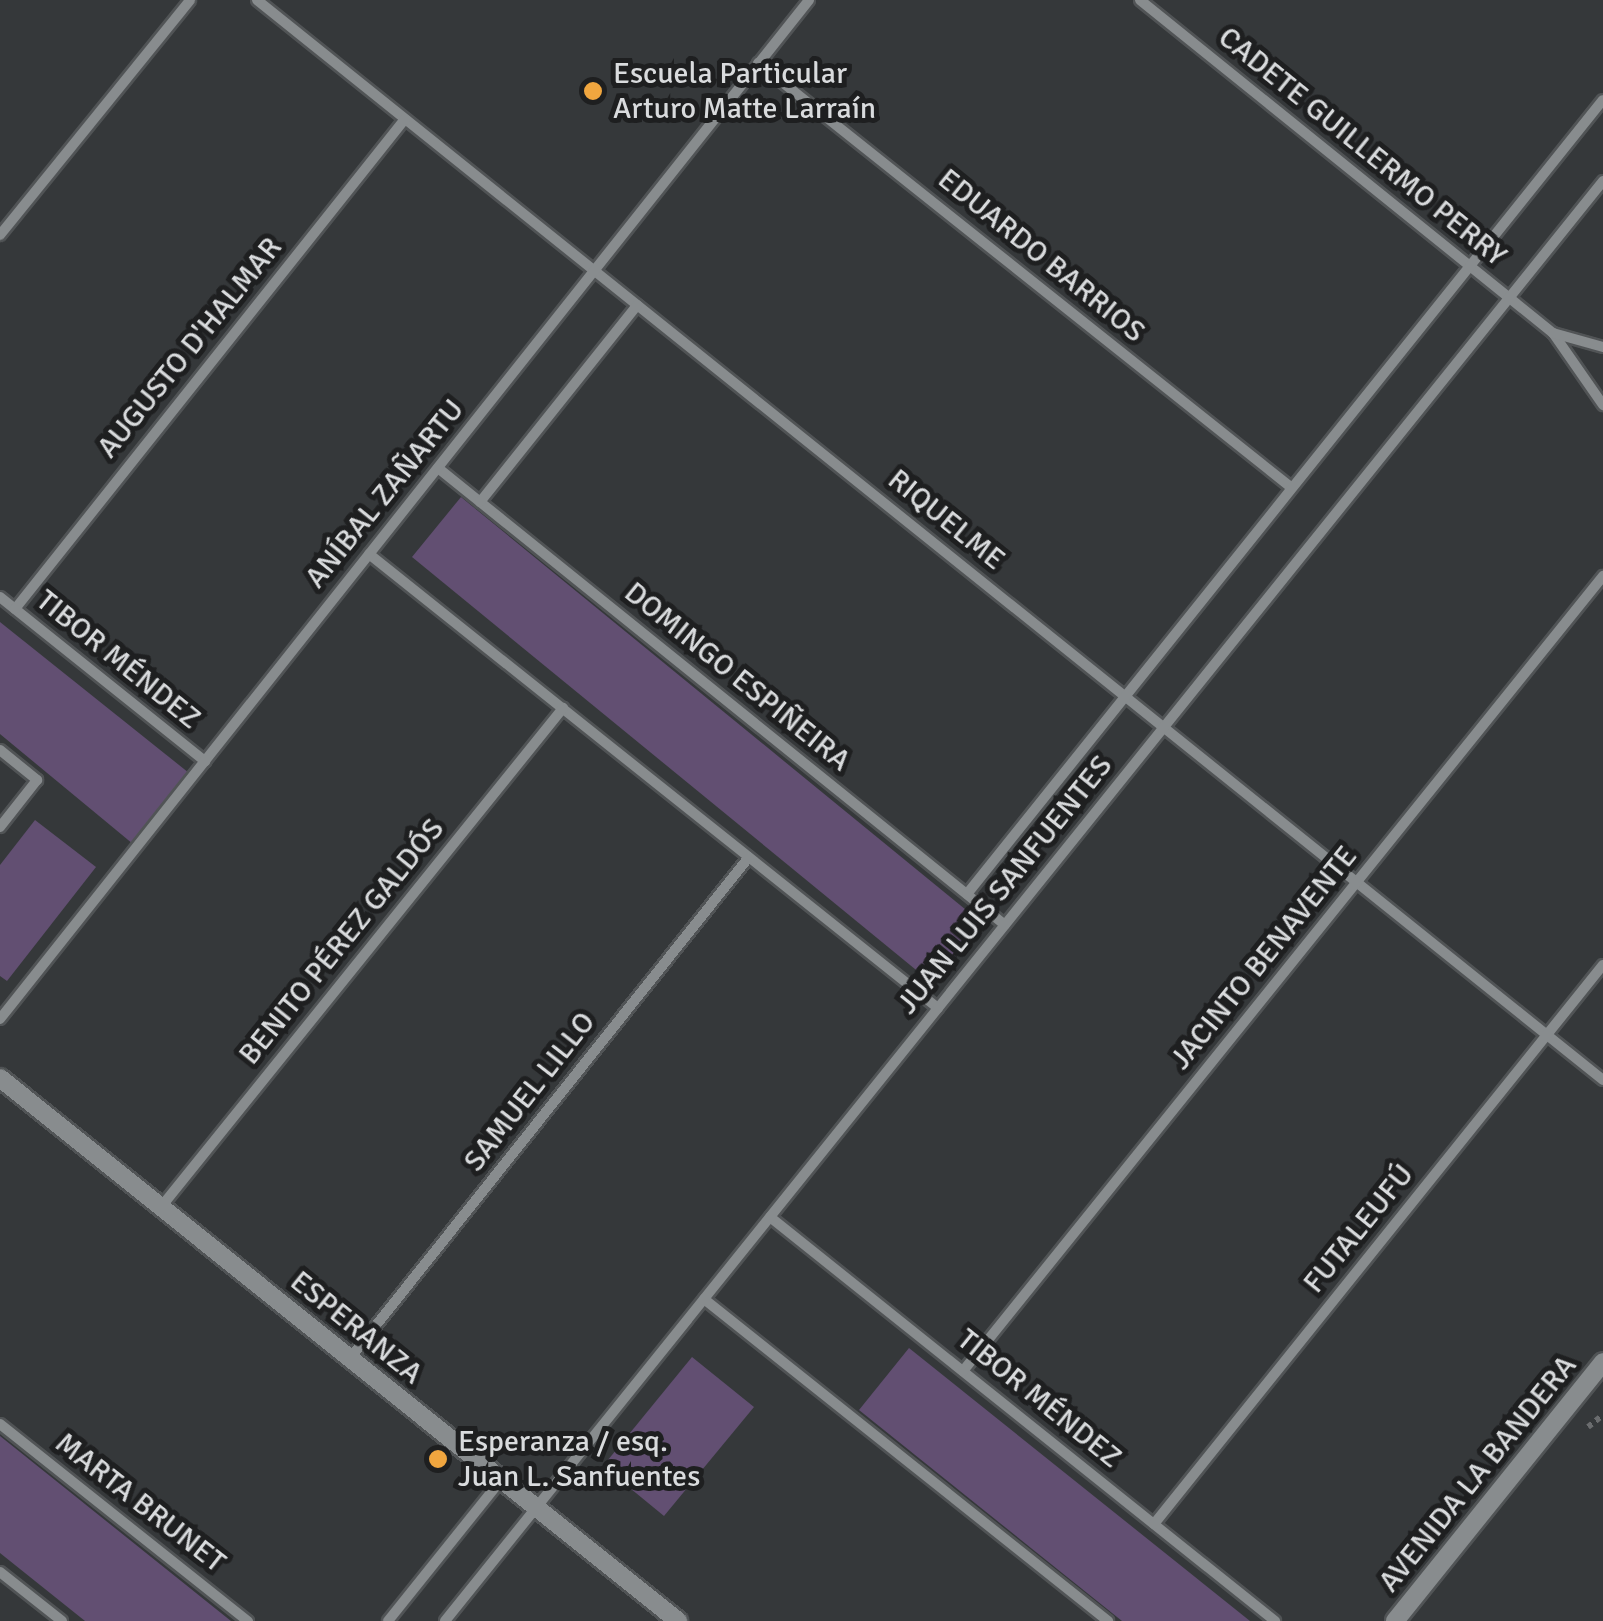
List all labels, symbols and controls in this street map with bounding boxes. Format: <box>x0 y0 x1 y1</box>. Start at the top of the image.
street label: CADETE GUILLERMO PERRY <box>1211 20 1513 274</box>
place label: Escuela Particular Arturo Matte Larraín <box>613 56 876 126</box>
marker: Escuela Particular Arturo Matte Larraín <box>582 80 604 102</box>
street label: EDUARDO BARRIOS <box>930 162 1152 350</box>
street label: AUGUSTO D'HALMAR <box>90 231 290 465</box>
street label: ANÍBAL ZAÑARTU <box>298 392 472 596</box>
street label: RIQUELME <box>880 462 1012 578</box>
street label: DOMINGO ESPIÑEIRA <box>617 575 857 779</box>
street label: TIBOR MÉNDEZ <box>29 583 207 737</box>
street label: JUAN LUIS SANFUENTES <box>890 749 1120 1021</box>
street label: BENITO PÉREZ GALDÓS <box>232 812 452 1072</box>
street label: JACINTO BENAVENTE <box>1163 839 1365 1077</box>
street label: SAMUEL LILLO <box>457 1005 603 1179</box>
street label: FUTALEUFÚ <box>1296 1157 1422 1301</box>
street label: ESPERANZA <box>283 1264 429 1392</box>
street label: TIBOR MÉNDEZ <box>950 1322 1128 1476</box>
street label: AVENIDA LA BANDERA <box>1371 1348 1585 1600</box>
place label: Esperanza / esq. Juan L. Sanfuentes <box>458 1424 700 1494</box>
street label: MARTA BRUNET <box>48 1425 232 1581</box>
marker: Esperanza / esq. Juan L. Sanfuentes <box>427 1448 449 1470</box>

